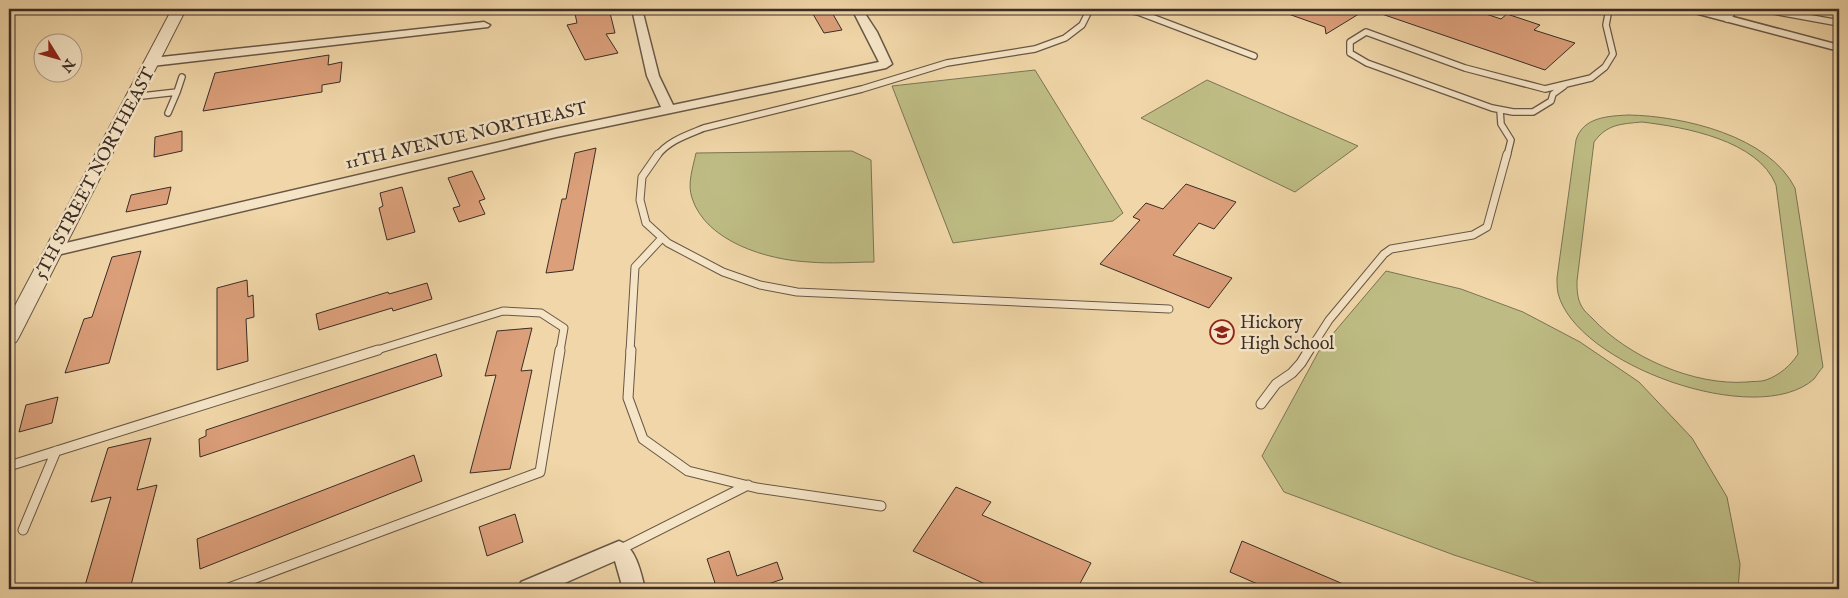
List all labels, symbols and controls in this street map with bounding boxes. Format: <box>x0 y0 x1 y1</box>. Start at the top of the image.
north arrow <box>32 32 82 82</box>
street label: 5TH STREET NORTHEAST <box>29 64 159 282</box>
street label: 11TH AVENUE NORTHEAST <box>343 97 590 176</box>
place label: Hickory High School <box>1240 312 1334 356</box>
school or university icon: Hickory High School <box>1209 319 1235 345</box>

